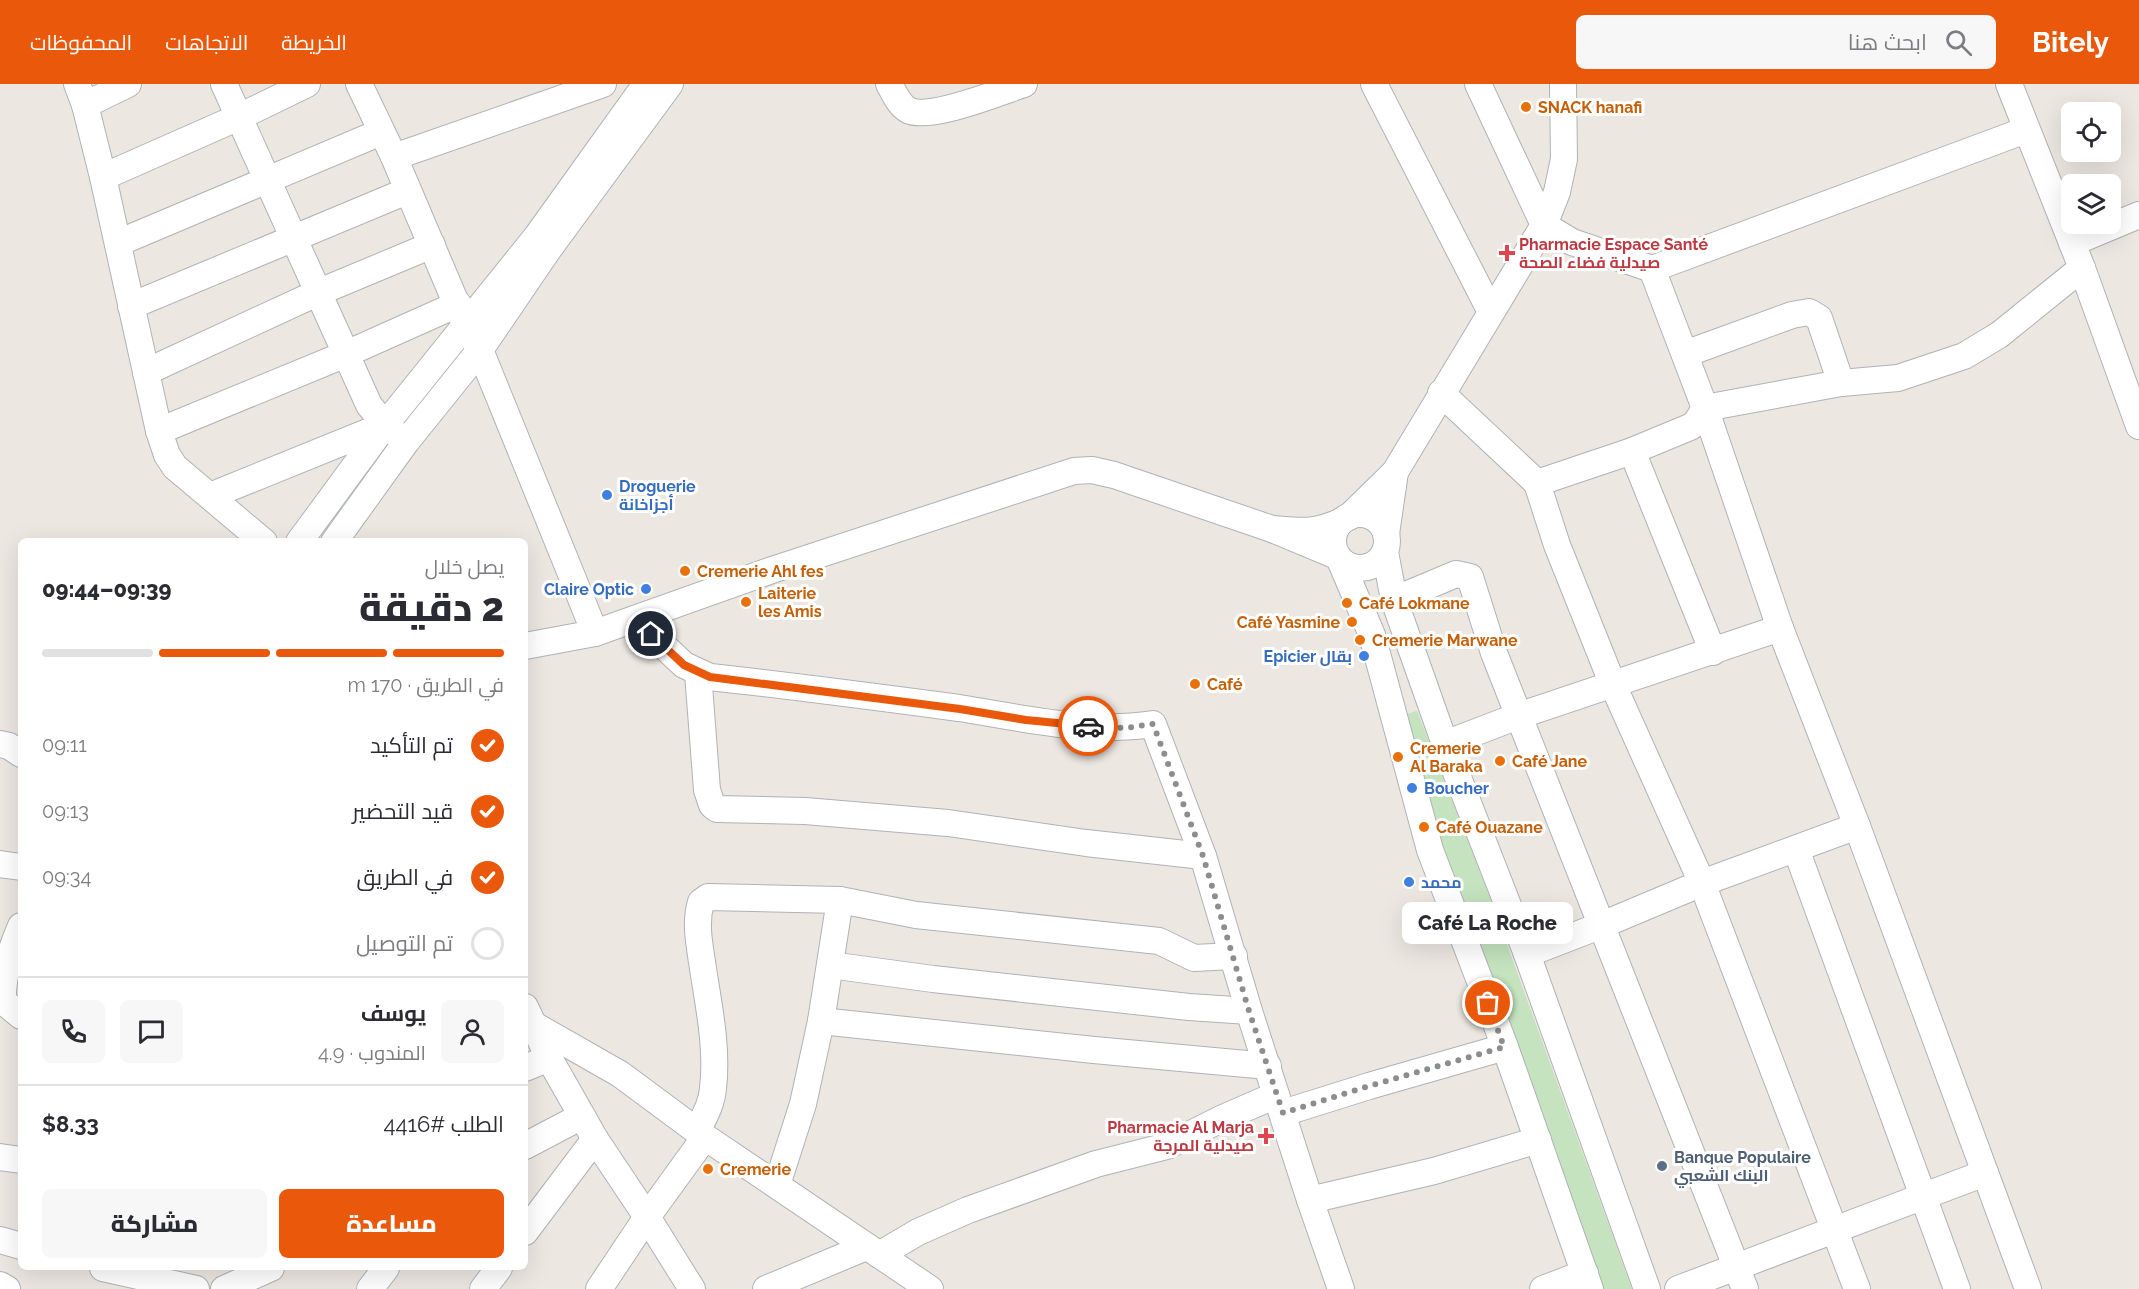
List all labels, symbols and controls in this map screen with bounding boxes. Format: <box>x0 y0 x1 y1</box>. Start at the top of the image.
search box <box>1576 15 1996 69</box>
icon: search <box>1942 26 1975 59</box>
text: Bitely <box>2032 26 2109 59</box>
text: ابحث هنا <box>1848 29 1927 55</box>
text: المحفوظات <box>30 30 132 55</box>
text: الاتجاهات <box>165 30 248 55</box>
text: الخريطة <box>281 30 347 55</box>
place label: SNACK hanafi <box>1538 98 1642 117</box>
marker: SNACK hanafi <box>1519 100 1533 114</box>
map controls <box>2061 102 2121 234</box>
button: locate <box>2061 102 2121 162</box>
button: layers <box>2061 174 2121 234</box>
place label: Pharmacie Espace Santé صيدلية فضاء الصحة <box>1519 235 1708 272</box>
marker: Pharmacie Espace Santé صيدلية فضاء الصحة <box>1500 246 1514 260</box>
place label: Droguerie أجزاخانة <box>619 477 696 514</box>
marker: Droguerie أجزاخانة <box>600 488 614 502</box>
text: يصل خلال <box>425 555 504 579</box>
place label: Cremerie Ahl fes <box>697 562 824 581</box>
marker: Cremerie Ahl fes <box>678 564 692 578</box>
text: 09:39–09:44 <box>42 576 171 602</box>
place label: Claire Optic <box>544 580 634 599</box>
marker: Claire Optic <box>639 582 653 596</box>
text: 2 دقيقة <box>359 584 504 630</box>
place label: Laiterie les Amis <box>758 584 822 621</box>
place label: Café Lokmane <box>1359 594 1470 613</box>
marker: Laiterie les Amis <box>739 595 753 609</box>
marker: Café Lokmane <box>1340 596 1354 610</box>
pin <box>625 608 676 659</box>
place label: Café Yasmine <box>1237 613 1340 632</box>
marker: Café Yasmine <box>1345 615 1359 629</box>
icon: home <box>634 617 667 650</box>
place label: Cremerie Marwane <box>1372 631 1518 650</box>
marker: Cremerie Marwane <box>1353 633 1367 647</box>
place label: Epicier بقال <box>1264 647 1352 666</box>
marker: Epicier بقال <box>1357 649 1371 663</box>
text: في الطريق · 170 m <box>348 673 504 697</box>
place label: Café <box>1207 675 1243 694</box>
marker: Café <box>1188 677 1202 691</box>
courier <box>1058 696 1118 756</box>
icon: car <box>1072 710 1105 743</box>
icon: check <box>471 729 504 762</box>
text: تم التأكيد <box>370 732 453 758</box>
text: 09:11 <box>42 733 87 757</box>
place label: Cremerie Al Baraka <box>1410 739 1483 776</box>
marker: Cremerie Al Baraka <box>1391 750 1405 764</box>
place label: Café Jane <box>1512 752 1587 771</box>
marker: Café Jane <box>1493 754 1507 768</box>
place label: Boucher <box>1424 779 1489 798</box>
marker: Boucher <box>1405 781 1419 795</box>
icon: check <box>471 795 504 828</box>
text: قيد التحضير <box>352 798 453 824</box>
text: 09:13 <box>42 799 89 823</box>
place label: Café Ouazane <box>1436 818 1543 837</box>
marker: Café Ouazane <box>1417 820 1431 834</box>
icon: check <box>471 861 504 894</box>
text: في الطريق <box>357 864 453 890</box>
text: 09:34 <box>42 865 91 889</box>
place label: محمد <box>1421 873 1462 892</box>
marker: محمد <box>1402 875 1416 889</box>
callout: Café La Roche <box>1402 901 1574 943</box>
text: Café La Roche <box>1418 911 1557 935</box>
text: تم التوصيل <box>356 930 453 956</box>
pin <box>1462 977 1513 1028</box>
icon: bag <box>1471 986 1504 1019</box>
button: phone <box>42 1000 105 1063</box>
button: chat <box>120 1000 183 1063</box>
text: يوسف <box>361 1000 426 1026</box>
button: person <box>441 1000 504 1063</box>
text: المندوب · 4.9 <box>318 1041 426 1065</box>
text: $8.33 <box>42 1111 99 1137</box>
text: الطلب #4416 <box>384 1111 504 1137</box>
place label: Pharmacie Al Marja صيدلية المرجة <box>1107 1118 1254 1155</box>
marker: Pharmacie Al Marja صيدلية المرجة <box>1259 1129 1273 1143</box>
place label: Banque Populaire البنك الشعبي <box>1674 1148 1811 1188</box>
marker: Banque Populaire البنك الشعبي <box>1655 1159 1669 1173</box>
place label: Cremerie <box>720 1160 791 1179</box>
marker: Cremerie <box>701 1162 715 1176</box>
button: مشاركة <box>42 1189 267 1258</box>
button: مساعدة <box>279 1189 504 1258</box>

